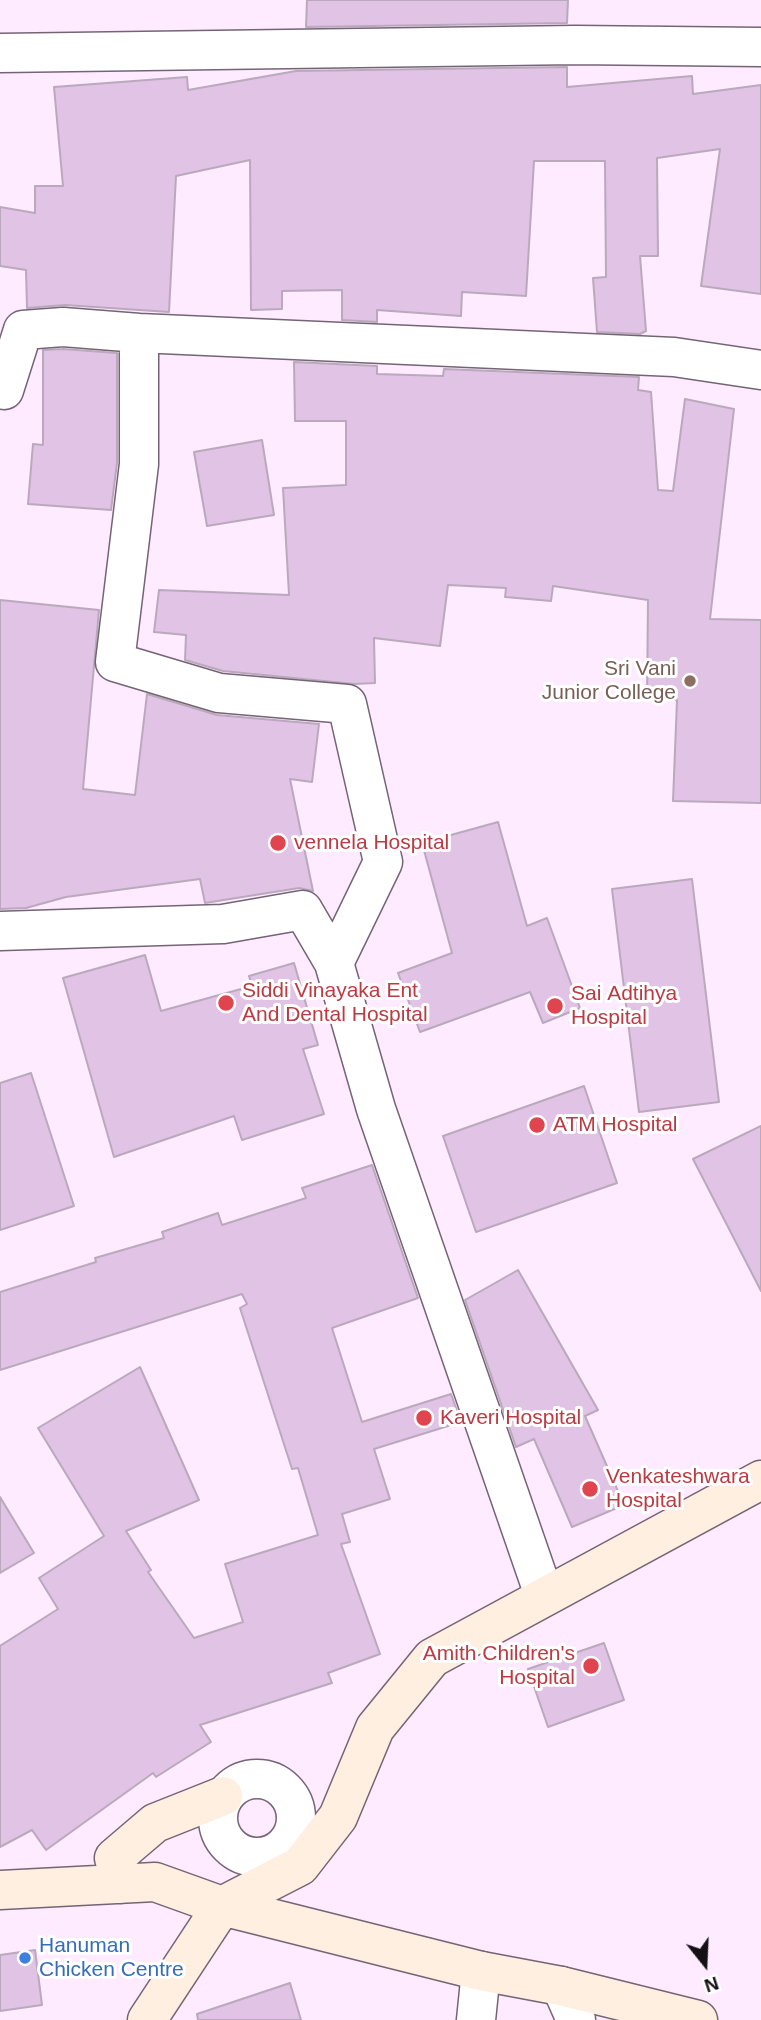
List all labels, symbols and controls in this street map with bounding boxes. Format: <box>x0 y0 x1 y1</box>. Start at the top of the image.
place label: Sri Vani Junior College <box>542 656 676 706</box>
marker: Sri Vani Junior College <box>682 673 698 689</box>
place label: vennela Hospital <box>294 830 449 856</box>
marker: vennela Hospital <box>268 833 288 853</box>
place label: Siddi Vinayaka Ent And Dental Hospital <box>242 978 428 1028</box>
place label: Sai Adtihya Hospital <box>571 981 677 1031</box>
marker: Siddi Vinayaka Ent And Dental Hospital <box>216 993 236 1013</box>
marker: Sai Adtihya Hospital <box>545 996 565 1016</box>
place label: ATM Hospital <box>553 1112 677 1138</box>
marker: ATM Hospital <box>527 1115 547 1135</box>
place label: Kaveri Hospital <box>440 1405 581 1431</box>
marker: Kaveri Hospital <box>414 1408 434 1428</box>
place label: Venkateshwara Hospital <box>606 1464 750 1514</box>
marker: Venkateshwara Hospital <box>580 1479 600 1499</box>
place label: Amith Children's Hospital <box>423 1641 575 1691</box>
marker: Amith Children's Hospital <box>581 1656 601 1676</box>
north arrow <box>670 1929 740 1999</box>
place label: Hanuman Chicken Centre <box>39 1933 184 1983</box>
marker: Hanuman Chicken Centre <box>17 1950 33 1966</box>
text: N <box>702 1972 721 1997</box>

